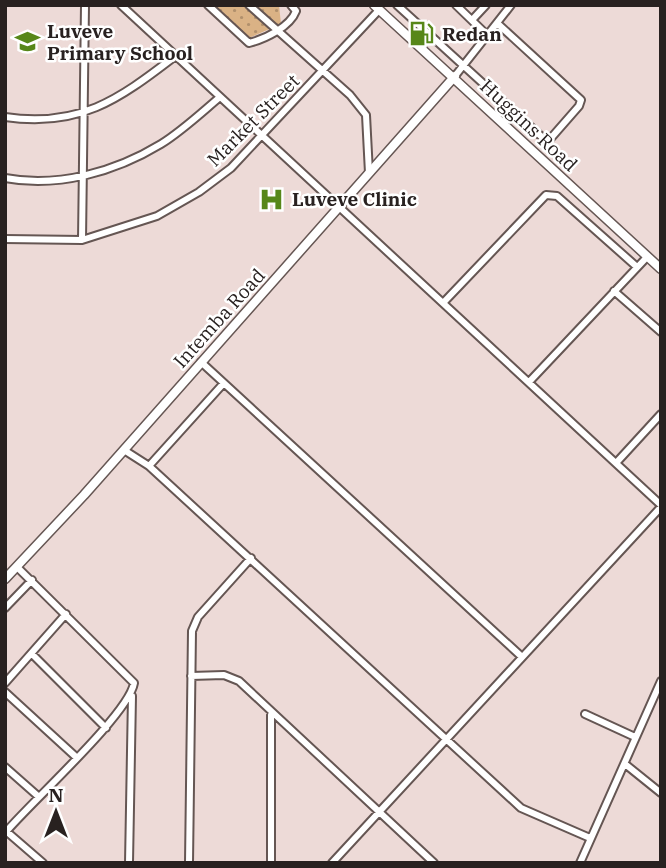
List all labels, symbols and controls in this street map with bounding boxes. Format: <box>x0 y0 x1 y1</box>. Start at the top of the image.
place label: Luveve Primary School <box>47 19 193 65</box>
fuel station icon: Redan <box>408 20 436 48</box>
place label: Redan <box>442 22 502 46</box>
school or university icon: Luveve Primary School <box>13 28 41 56</box>
street label: Market Street <box>202 69 304 171</box>
street label: Huggins Road <box>475 74 583 176</box>
hospital icon: Luveve Clinic <box>258 185 286 213</box>
place label: Luveve Clinic <box>292 187 417 211</box>
street label: Intemba Road <box>168 263 270 373</box>
north arrow <box>21 777 91 847</box>
text: N <box>48 783 64 807</box>

